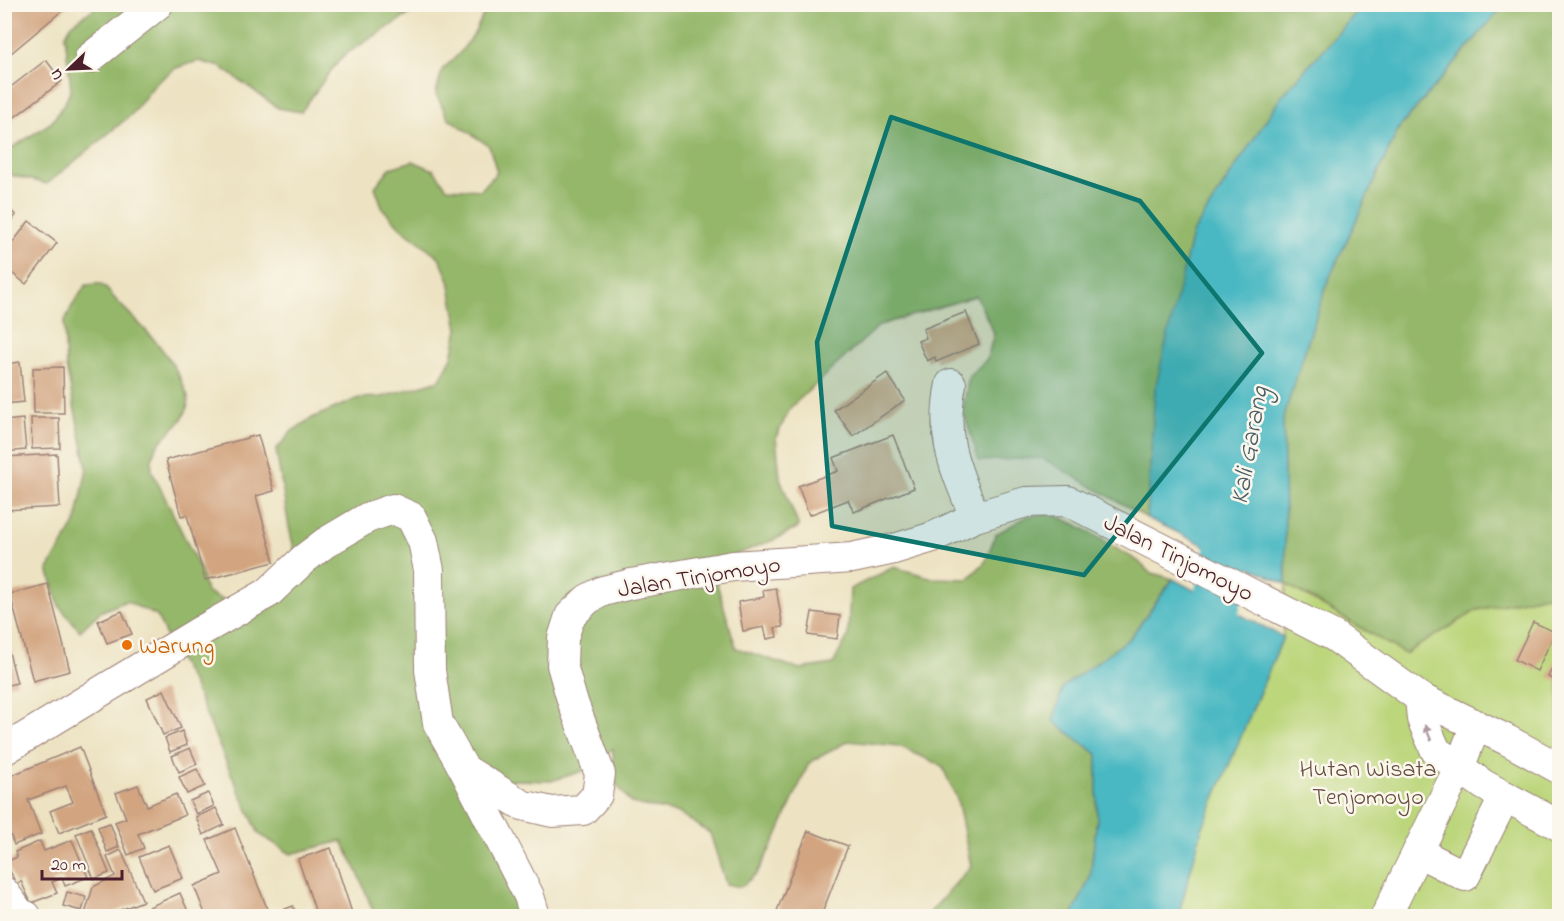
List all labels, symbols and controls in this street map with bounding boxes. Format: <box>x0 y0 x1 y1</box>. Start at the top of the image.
north arrow <box>39 39 99 99</box>
text: U <box>44 65 70 83</box>
water label: Kali Garang <box>1222 382 1280 508</box>
street label: Jalan Tinjomoyo <box>1096 506 1259 613</box>
street label: Jalan Tinjomoyo <box>616 548 783 610</box>
place label: Warung <box>139 630 214 665</box>
marker: Warung <box>120 638 134 652</box>
one-way arrow <box>1423 724 1432 742</box>
park label: Hutan Wisata Tenjomoyo <box>1300 753 1436 817</box>
scale bar <box>42 843 122 881</box>
text: 20 m <box>51 853 86 879</box>

